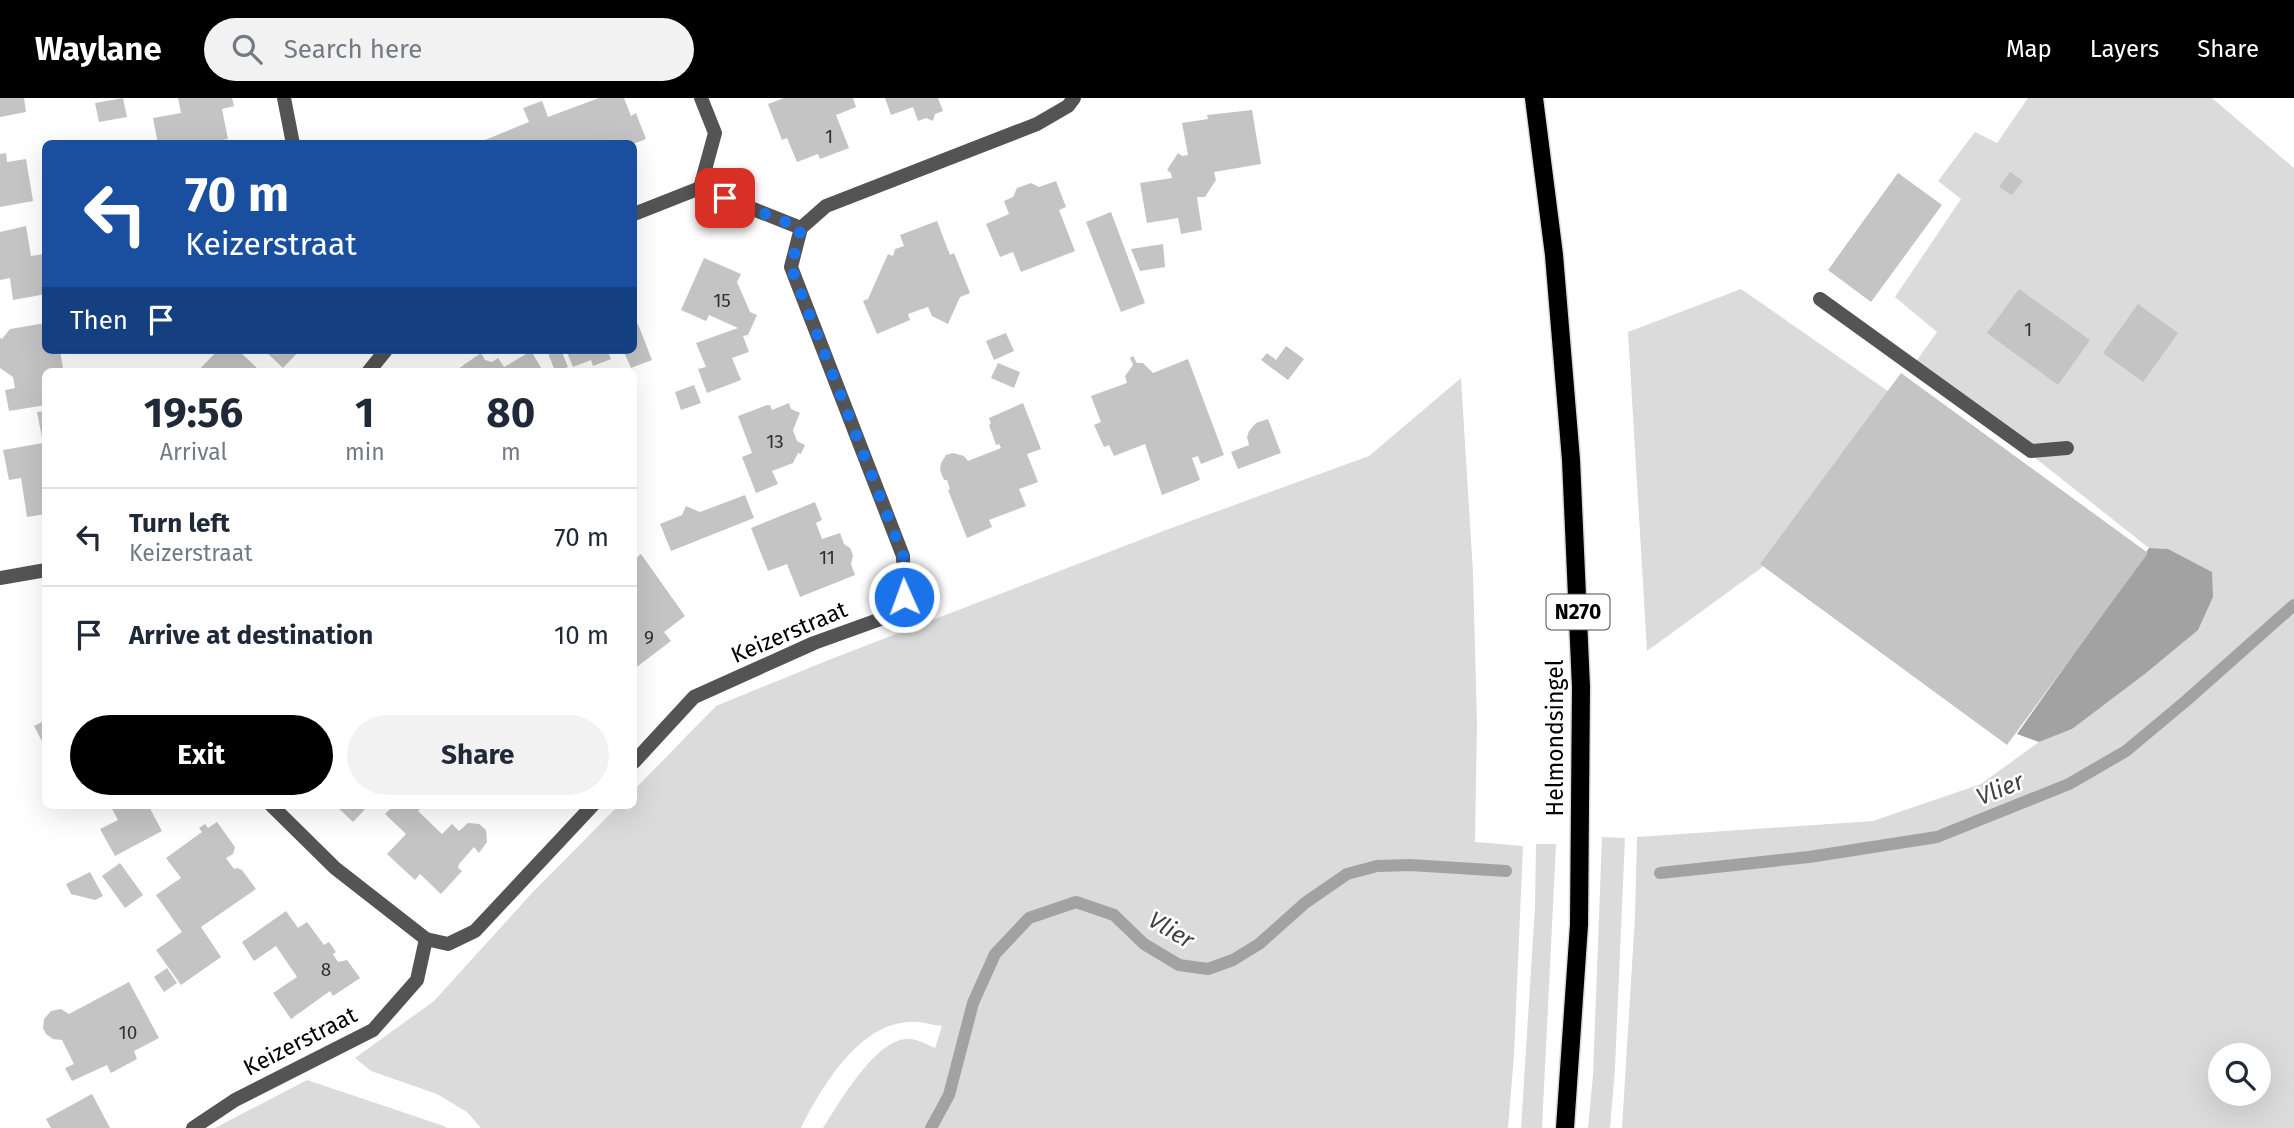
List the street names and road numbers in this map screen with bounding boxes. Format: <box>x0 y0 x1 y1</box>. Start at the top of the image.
road number: N270 <box>1546 594 1610 630</box>
street label: Keizerstraat <box>727 595 852 669</box>
street label: Helmondsingel <box>1541 659 1569 816</box>
street label: Keizerstraat <box>239 1000 362 1082</box>

